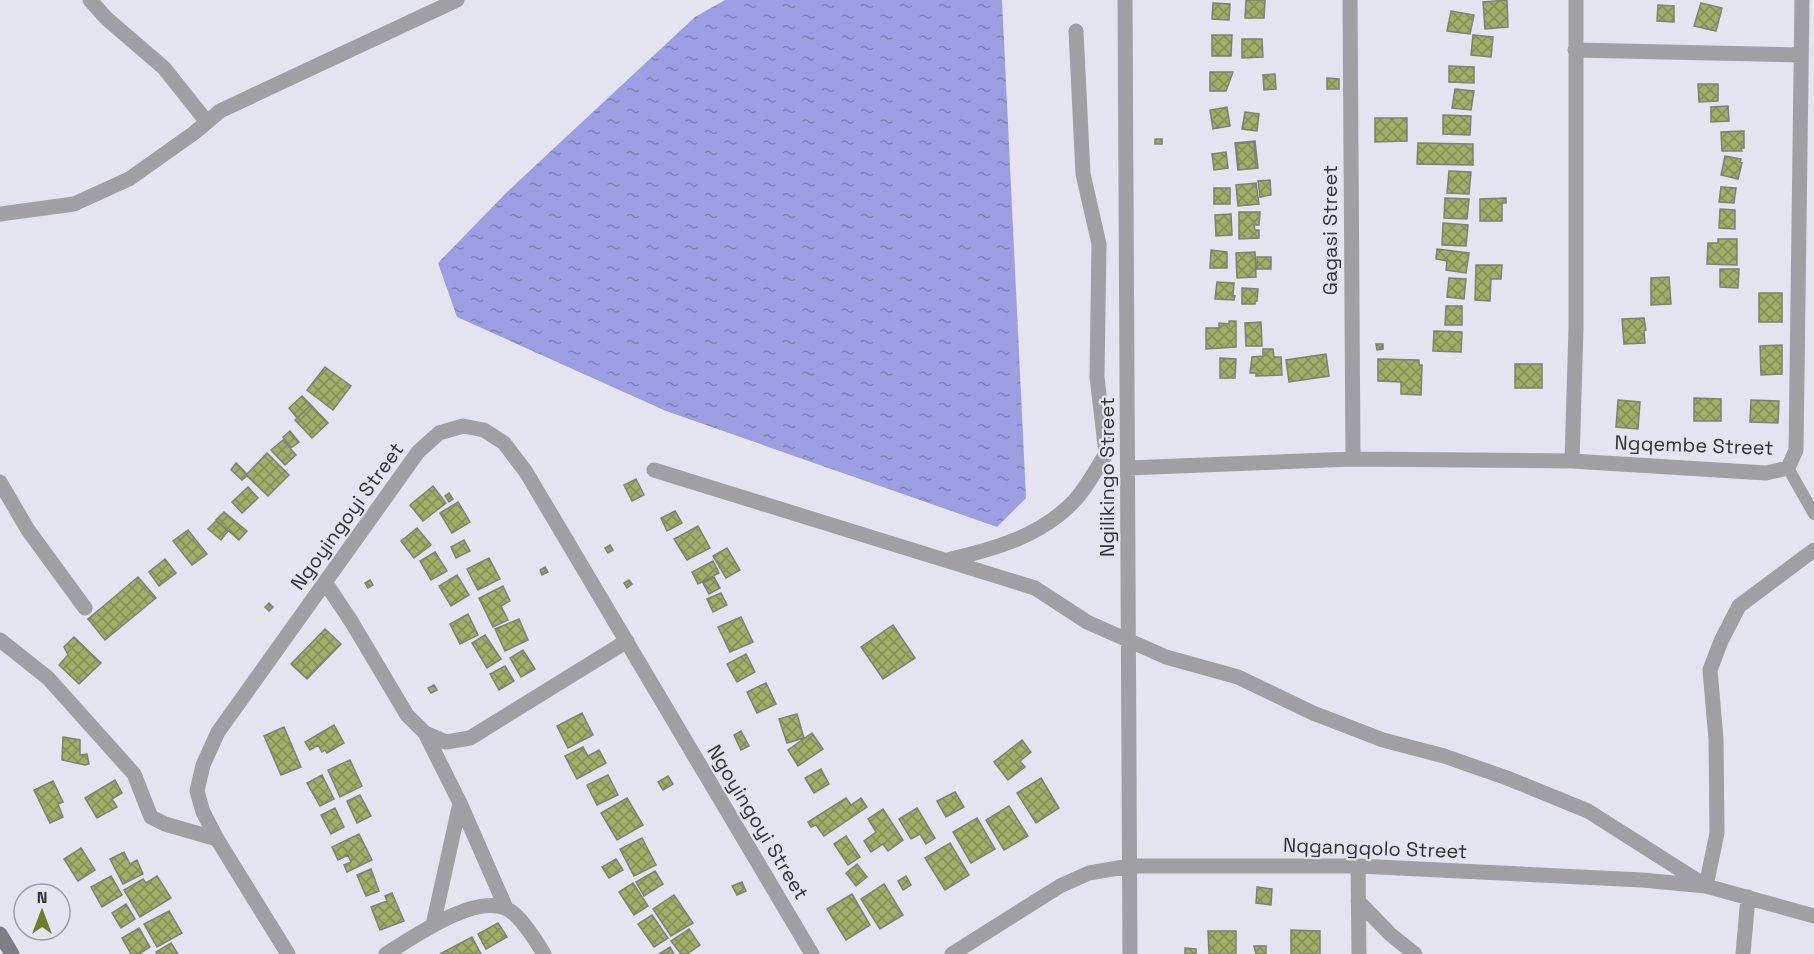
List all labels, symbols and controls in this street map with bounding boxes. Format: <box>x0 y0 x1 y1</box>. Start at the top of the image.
street label: Gagasi Street <box>1317 165 1343 295</box>
street label: Ngilikingo Street <box>1094 397 1120 557</box>
street label: Ngqembe Street <box>1614 429 1774 461</box>
street label: Ngoyingoyi Street <box>285 437 409 595</box>
street label: Ngoyingoyi Street <box>701 740 815 904</box>
street label: Nqgangqolo Street <box>1282 832 1468 864</box>
north arrow <box>12 882 72 942</box>
text: N <box>37 887 47 908</box>

